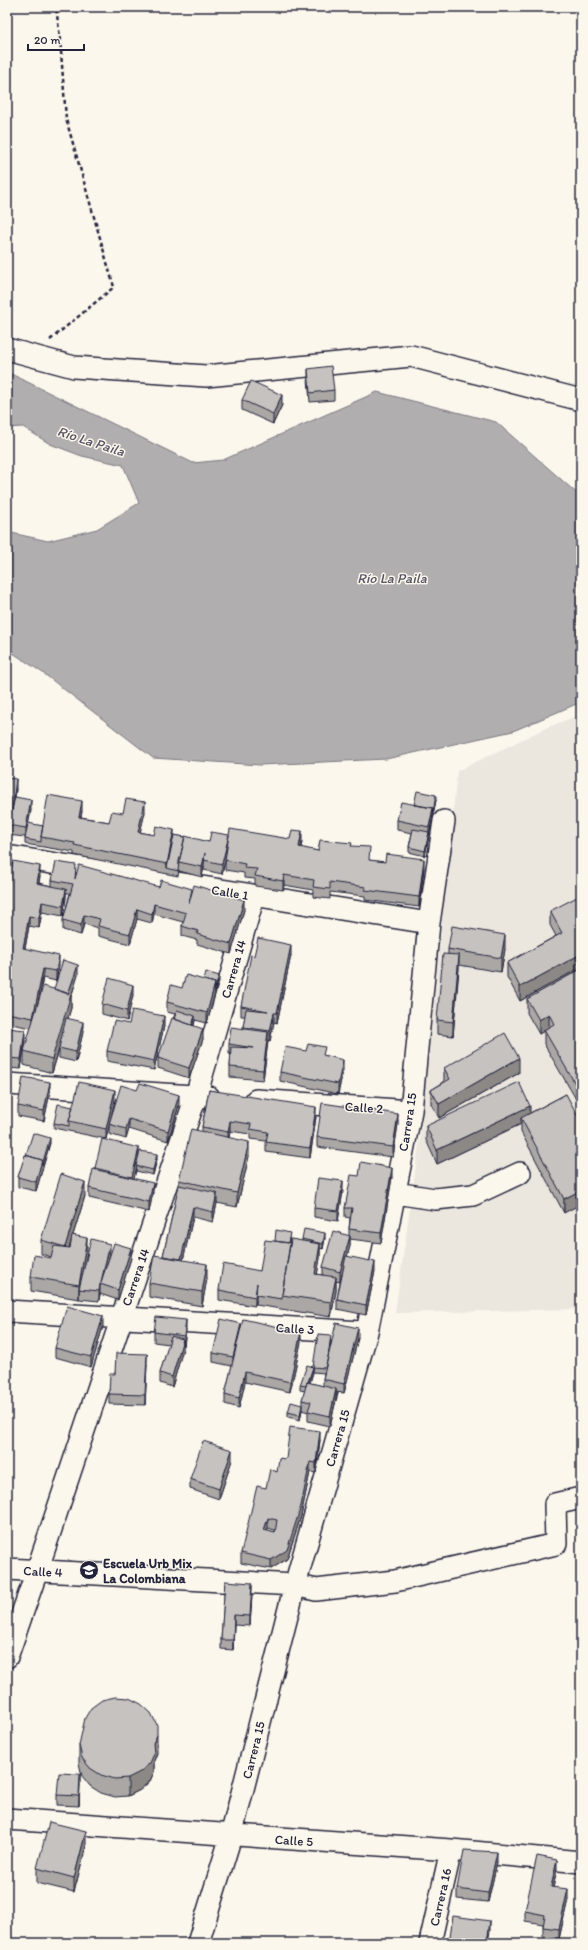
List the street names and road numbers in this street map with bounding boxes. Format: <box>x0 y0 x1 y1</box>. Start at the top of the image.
street label: Calle 1 <box>210 882 250 903</box>
street label: Carrera 14 <box>218 938 249 1000</box>
street label: Carrera 15 <box>395 1092 420 1152</box>
street label: Calle 2 <box>344 1099 384 1116</box>
street label: Carrera 14 <box>119 1246 152 1308</box>
street label: Calle 3 <box>275 1320 315 1337</box>
street label: Carrera 15 <box>322 1408 353 1469</box>
street label: Calle 4 <box>23 1563 63 1580</box>
street label: Carrera 15 <box>239 1719 268 1781</box>
street label: Calle 5 <box>274 1832 314 1849</box>
street label: Carrera 16 <box>427 1867 454 1928</box>

